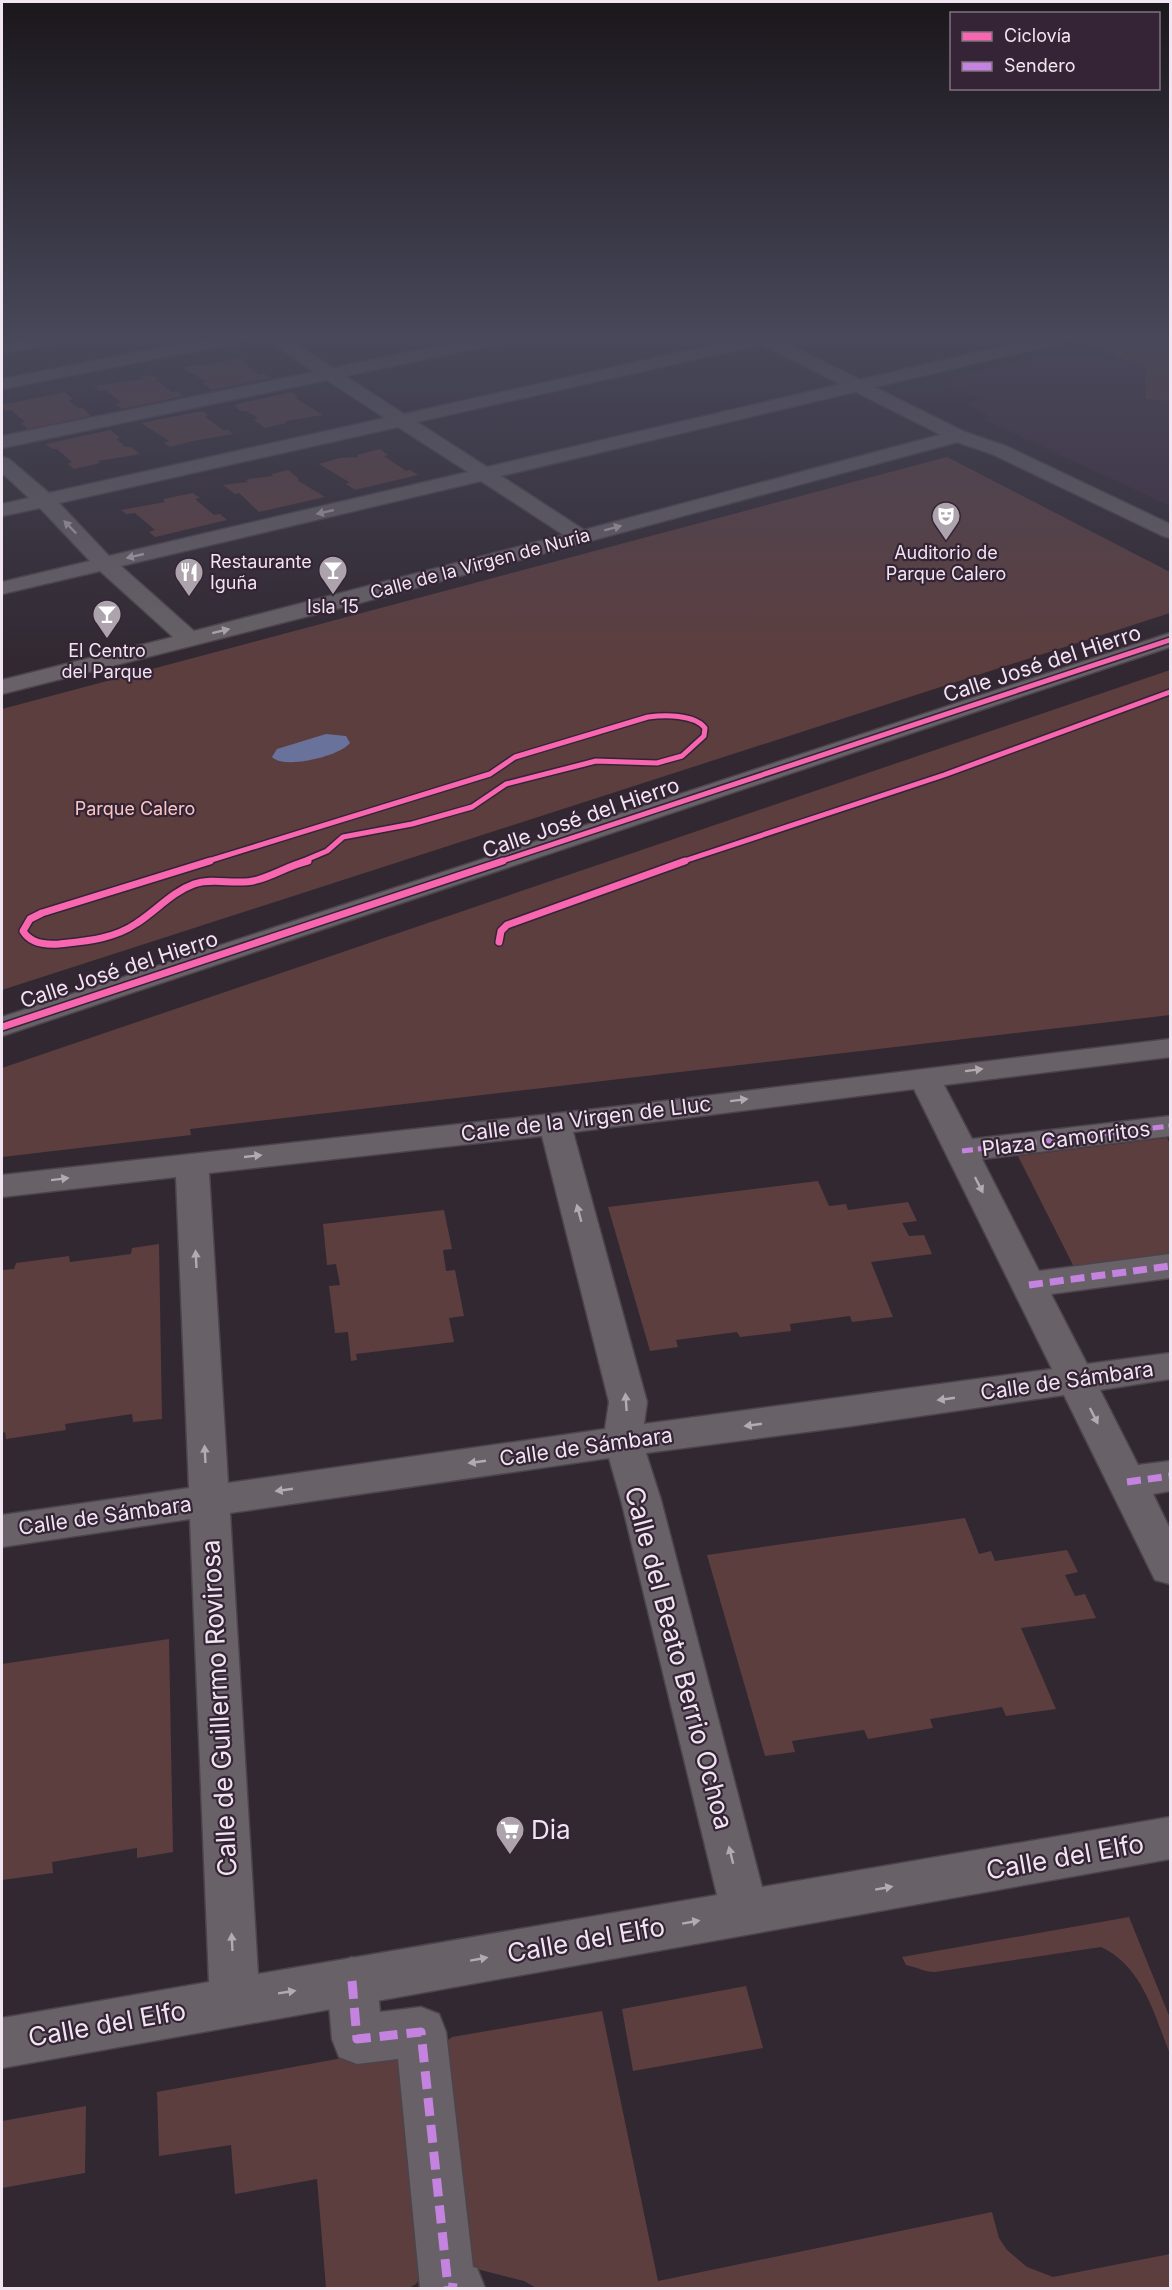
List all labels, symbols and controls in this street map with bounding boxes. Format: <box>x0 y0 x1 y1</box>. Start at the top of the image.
legend <box>950 12 1160 90</box>
text: Ciclovía <box>1004 25 1071 46</box>
text: Sendero <box>1004 55 1075 76</box>
theatre icon: Auditorio de Parque Calero <box>930 500 962 542</box>
one-way arrow <box>315 508 334 517</box>
one-way arrow <box>64 520 78 534</box>
one-way arrow <box>604 523 622 533</box>
street label: Calle de la Virgen de Nuria <box>368 524 592 603</box>
place label: Auditorio de Parque Calero <box>886 542 1006 584</box>
one-way arrow <box>126 551 144 561</box>
place label: Restaurante Iguña <box>210 551 312 593</box>
bar icon: Isla 15 <box>317 554 349 596</box>
restaurant icon: Restaurante Iguña <box>173 556 205 598</box>
place label: Isla 15 <box>307 596 359 617</box>
bar icon: El Centro del Parque <box>91 598 123 640</box>
street label: Calle José del Hierro <box>940 620 1144 707</box>
one-way arrow <box>212 626 230 636</box>
place label: El Centro del Parque <box>61 640 153 682</box>
street label: Calle José del Hierro <box>479 772 683 863</box>
park label: Parque Calero <box>75 798 195 819</box>
street label: Calle José del Hierro <box>17 926 221 1013</box>
one-way arrow <box>965 1066 984 1075</box>
street label: Calle de la Virgen de Lluc <box>459 1091 713 1146</box>
one-way arrow <box>730 1096 749 1105</box>
street label: Plaza Camorritos <box>980 1116 1152 1161</box>
one-way arrow <box>244 1151 263 1161</box>
one-way arrow <box>50 1174 69 1184</box>
one-way arrow <box>974 1177 984 1194</box>
one-way arrow <box>574 1204 583 1222</box>
one-way arrow <box>192 1250 201 1269</box>
street label: Calle de Sámbara <box>979 1356 1155 1405</box>
one-way arrow <box>622 1392 631 1411</box>
one-way arrow <box>937 1395 956 1404</box>
one-way arrow <box>1090 1408 1099 1425</box>
one-way arrow <box>744 1421 763 1430</box>
street label: Calle de Sámbara <box>498 1422 674 1471</box>
one-way arrow <box>201 1445 210 1464</box>
one-way arrow <box>467 1458 486 1467</box>
street label: Calle del Beato Berrio Ochoa <box>619 1483 740 1833</box>
one-way arrow <box>274 1486 293 1495</box>
street label: Calle de Sámbara <box>17 1491 193 1540</box>
street label: Calle de Guillermo Rovirosa <box>194 1539 243 1877</box>
supermarket icon: Dia <box>494 1814 526 1856</box>
place label: Dia <box>531 1814 571 1845</box>
street label: Calle del Elfo <box>984 1827 1146 1886</box>
one-way arrow <box>726 1846 735 1864</box>
one-way arrow <box>874 1883 893 1892</box>
street label: Calle del Elfo <box>505 1910 667 1969</box>
one-way arrow <box>682 1917 701 1926</box>
one-way arrow <box>227 1933 236 1952</box>
one-way arrow <box>469 1954 488 1963</box>
one-way arrow <box>277 1988 296 1997</box>
street label: Calle del Elfo <box>26 1994 188 2053</box>

